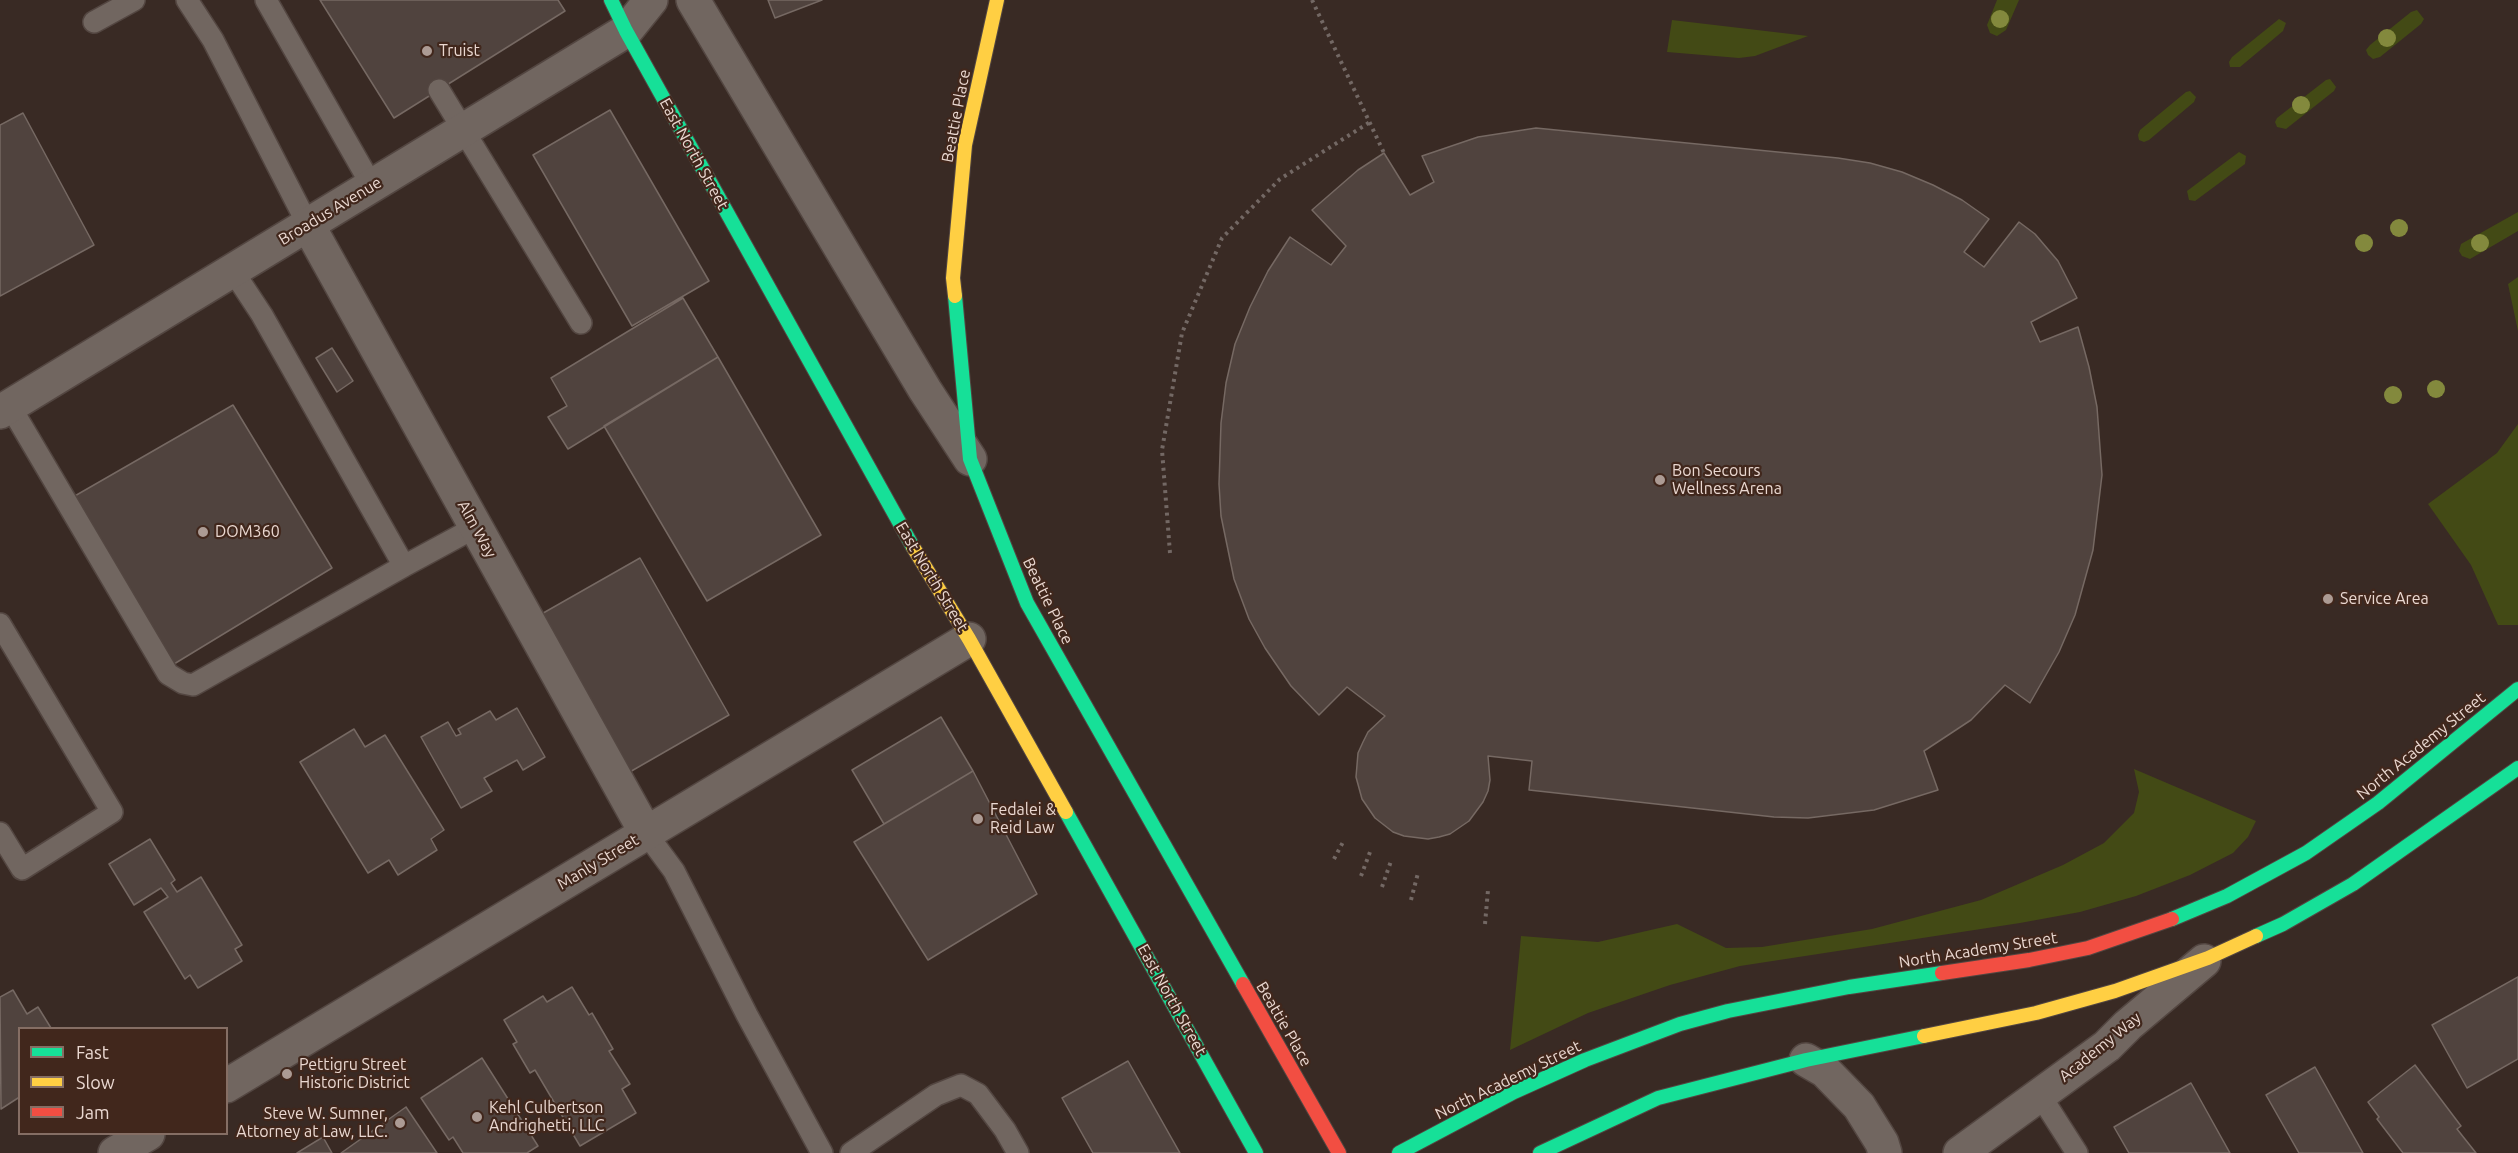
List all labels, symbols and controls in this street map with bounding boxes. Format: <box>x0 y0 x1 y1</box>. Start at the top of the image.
place label: Truist <box>439 41 480 61</box>
marker: Truist <box>420 44 434 58</box>
street label: Beattie Place <box>938 68 974 164</box>
street label: East North Street <box>655 95 733 213</box>
street label: Broadus Avenue <box>275 173 385 249</box>
place label: Bon Secours Wellness Arena <box>1672 461 1782 499</box>
marker: Bon Secours Wellness Arena <box>1653 473 1667 487</box>
street label: Alm Way <box>453 497 501 561</box>
street label: East North Street <box>892 519 972 635</box>
place label: DOM360 <box>215 522 280 542</box>
marker: DOM360 <box>196 525 210 539</box>
street label: Beattie Place <box>1019 554 1077 648</box>
place label: Service Area <box>2340 589 2429 609</box>
marker: Service Area <box>2321 592 2335 606</box>
street label: North Academy Street <box>2353 688 2489 804</box>
place label: Fedalei & Reid Law <box>990 800 1056 838</box>
marker: Fedalei & Reid Law <box>971 812 985 826</box>
street label: Manly Street <box>554 830 642 894</box>
street label: North Academy Street <box>1897 928 2059 972</box>
street label: East North Street <box>1133 941 1211 1059</box>
street label: Beattie Place <box>1252 978 1316 1070</box>
street label: Academy Way <box>2055 1008 2145 1086</box>
legend <box>18 1027 228 1135</box>
street label: North Academy Street <box>1432 1036 1584 1124</box>
text: Fast <box>76 1042 109 1062</box>
place label: Pettigru Street Historic District <box>299 1055 410 1093</box>
marker: Pettigru Street Historic District <box>280 1067 294 1081</box>
text: Slow <box>76 1072 115 1092</box>
place label: Kehl Culbertson Andrighetti, LLC <box>489 1098 605 1136</box>
text: Jam <box>76 1102 110 1122</box>
place label: Steve W. Sumner, Attorney at Law, LLC. <box>236 1104 388 1142</box>
marker: Kehl Culbertson Andrighetti, LLC <box>470 1110 484 1124</box>
marker: Steve W. Sumner, Attorney at Law, LLC. <box>393 1116 407 1130</box>

